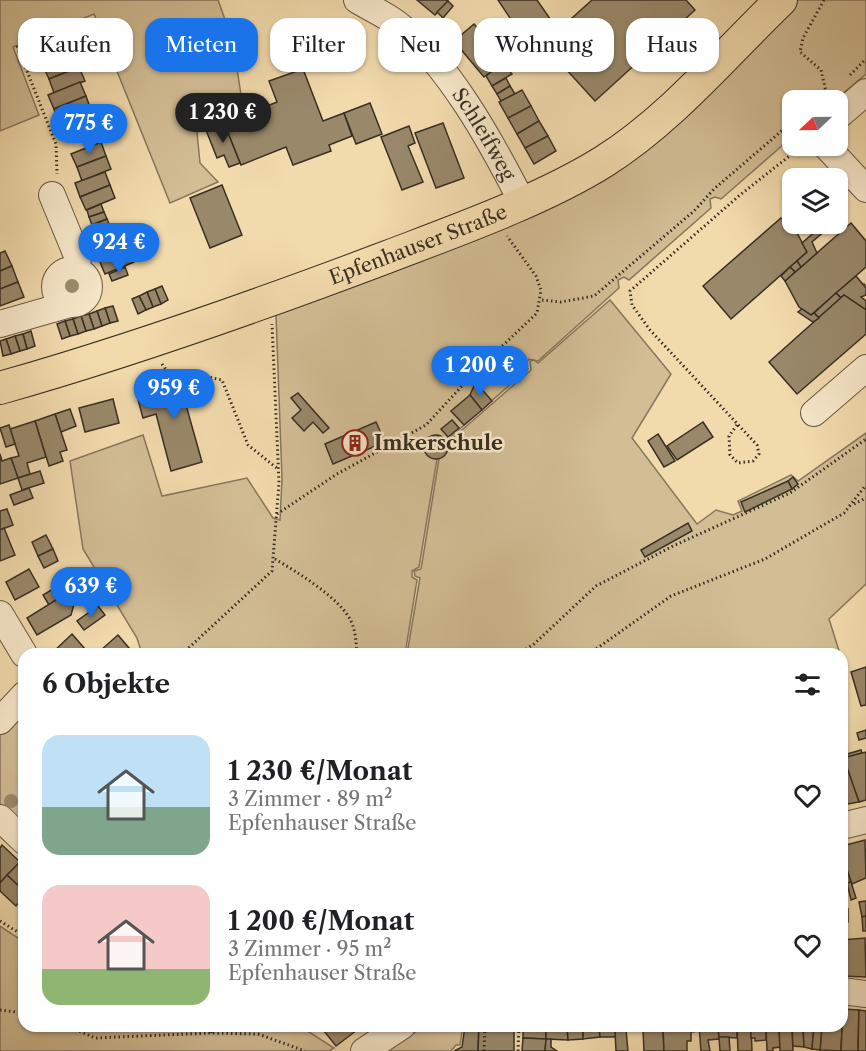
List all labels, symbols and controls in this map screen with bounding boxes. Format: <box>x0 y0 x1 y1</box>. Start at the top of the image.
chip: Kaufen <box>18 18 133 72</box>
chip: Mieten <box>145 18 258 72</box>
chip: Filter <box>270 18 366 72</box>
chip: Neu <box>378 18 462 72</box>
chip: Wohnung <box>474 18 614 72</box>
chip: Haus <box>626 18 719 72</box>
street label: Schleifweg <box>447 83 521 185</box>
north arrow <box>782 90 848 156</box>
map controls <box>782 90 848 234</box>
pin: 1 230 € <box>168 93 278 144</box>
text: 1 230 € <box>189 100 257 124</box>
pin: 775 € <box>47 104 131 155</box>
text: 775 € <box>64 111 114 135</box>
button: layers <box>782 168 848 234</box>
street label: Epfenhauser Straße <box>326 199 510 290</box>
pin: 924 € <box>77 223 161 274</box>
text: 924 € <box>92 230 146 254</box>
pin: 1 200 € <box>425 346 535 397</box>
text: 1 200 € <box>445 353 515 377</box>
pin: 959 € <box>132 369 216 420</box>
text: 959 € <box>148 376 200 400</box>
building icon: Imkerschule <box>340 428 370 458</box>
place label: Imkerschule <box>374 431 503 455</box>
pin: 639 € <box>49 567 133 618</box>
text: 639 € <box>65 574 117 598</box>
text: 6 Objekte <box>42 668 170 700</box>
icon: filters <box>791 668 824 701</box>
text: 1 230 €/Monat <box>228 755 412 787</box>
icon: home <box>90 759 162 831</box>
icon: heart <box>791 779 824 812</box>
text: 3 Zimmer · 89 m² <box>228 787 392 811</box>
text: Epfenhauser Straße <box>228 811 416 835</box>
text: 1 200 €/Monat <box>228 905 414 937</box>
icon: home <box>90 909 162 981</box>
icon: heart <box>791 929 824 962</box>
text: 3 Zimmer · 95 m² <box>228 937 391 961</box>
text: Epfenhauser Straße <box>228 961 416 985</box>

